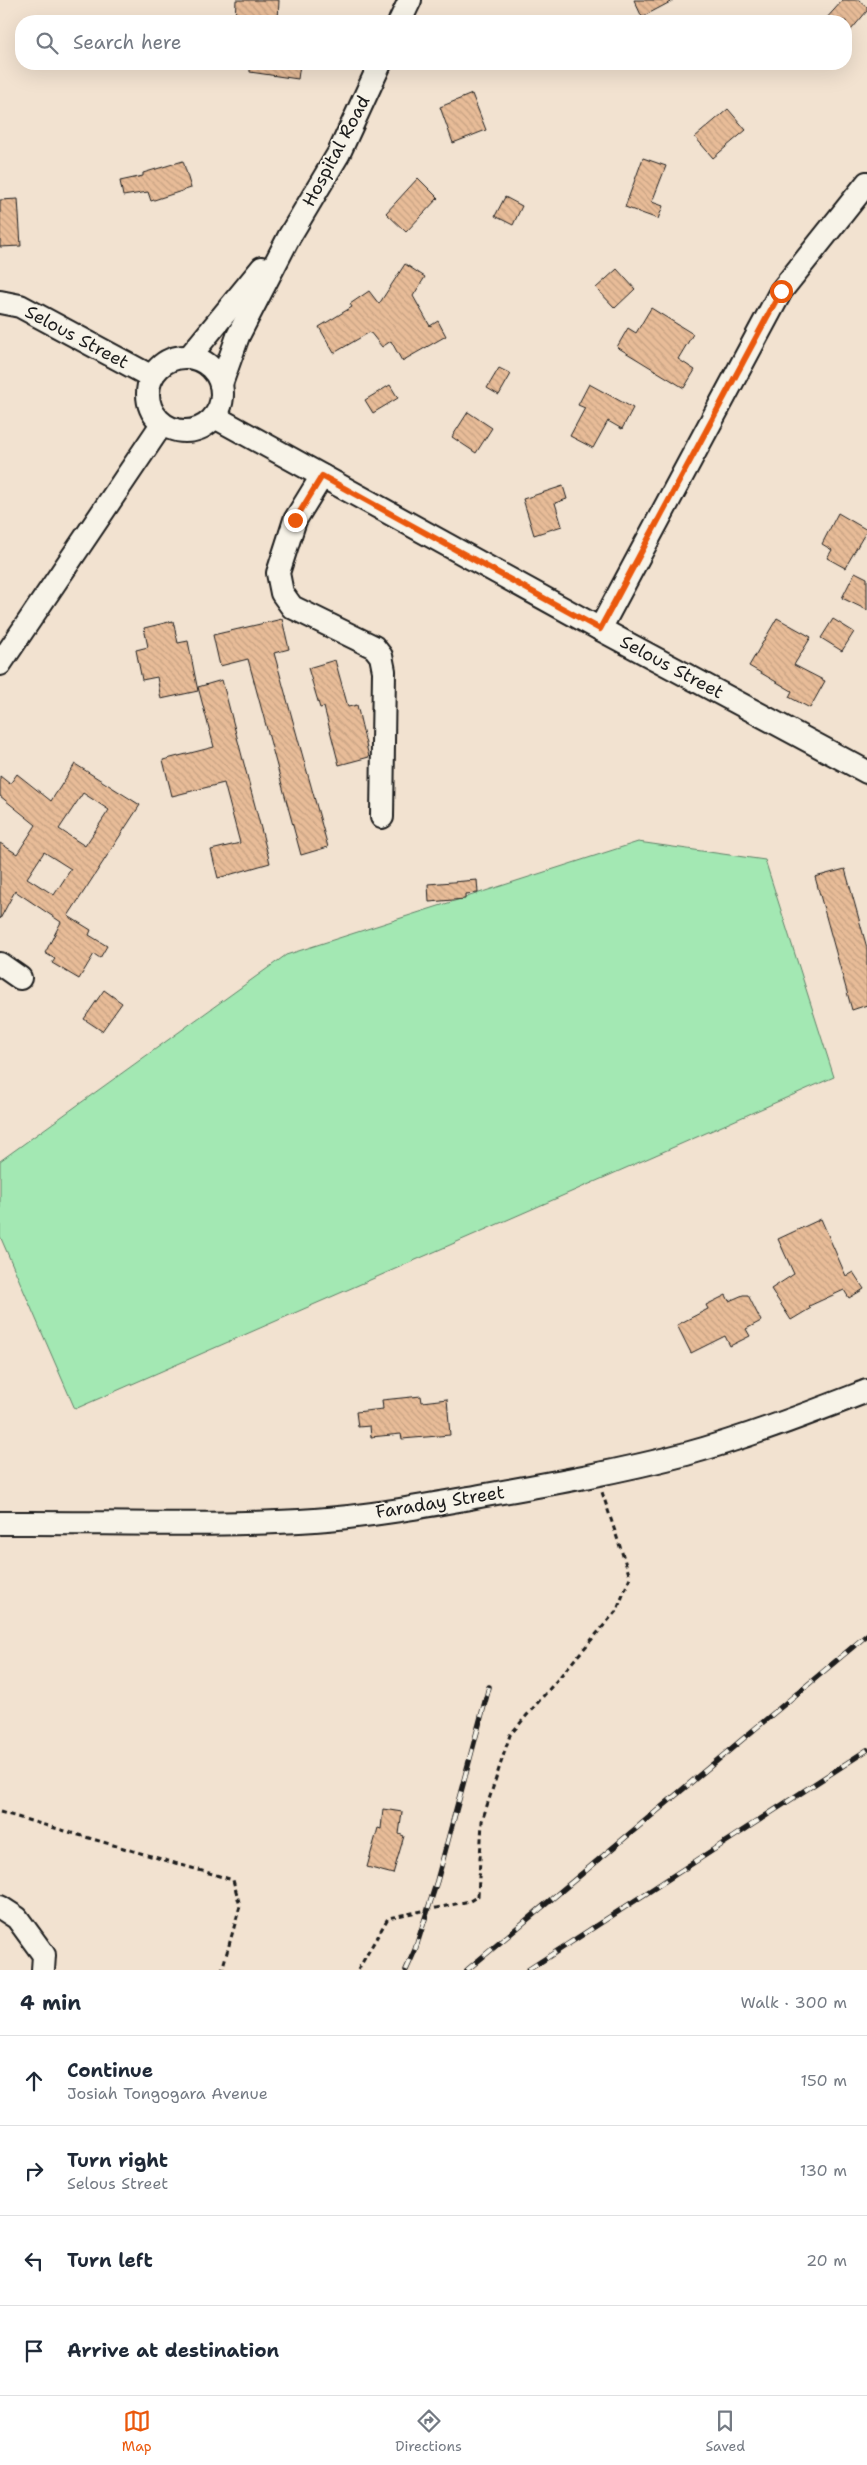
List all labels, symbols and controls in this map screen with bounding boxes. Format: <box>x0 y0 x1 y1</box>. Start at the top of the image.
search box <box>15 15 852 70</box>
icon: search <box>33 29 61 57</box>
text: Search here <box>73 30 182 55</box>
street label: Hospital Road <box>297 91 375 211</box>
route start <box>770 280 793 303</box>
street label: Selous Street <box>21 300 133 374</box>
route end <box>284 509 307 532</box>
street label: Selous Street <box>616 630 728 704</box>
street label: Faraday Street <box>374 1480 506 1524</box>
text: 4 min <box>20 1989 81 2017</box>
text: Walk · 300 m <box>740 1992 847 2013</box>
text: Continue <box>67 2058 153 2083</box>
icon: ahead <box>20 2067 48 2095</box>
text: 150 m <box>800 2070 847 2091</box>
text: Josiah Tongogara Avenue <box>67 2083 268 2104</box>
text: Turn right <box>67 2148 168 2173</box>
icon: right <box>20 2157 48 2185</box>
text: 130 m <box>800 2160 847 2181</box>
text: Selous Street <box>67 2173 168 2194</box>
icon: left <box>20 2247 48 2275</box>
text: Turn left <box>67 2248 153 2273</box>
text: 20 m <box>806 2250 847 2271</box>
icon: arrive <box>20 2337 48 2365</box>
text: Arrive at destination <box>67 2338 279 2363</box>
tab: Map <box>122 2407 152 2455</box>
tab: Directions <box>395 2407 462 2455</box>
tab: Saved <box>706 2407 745 2455</box>

